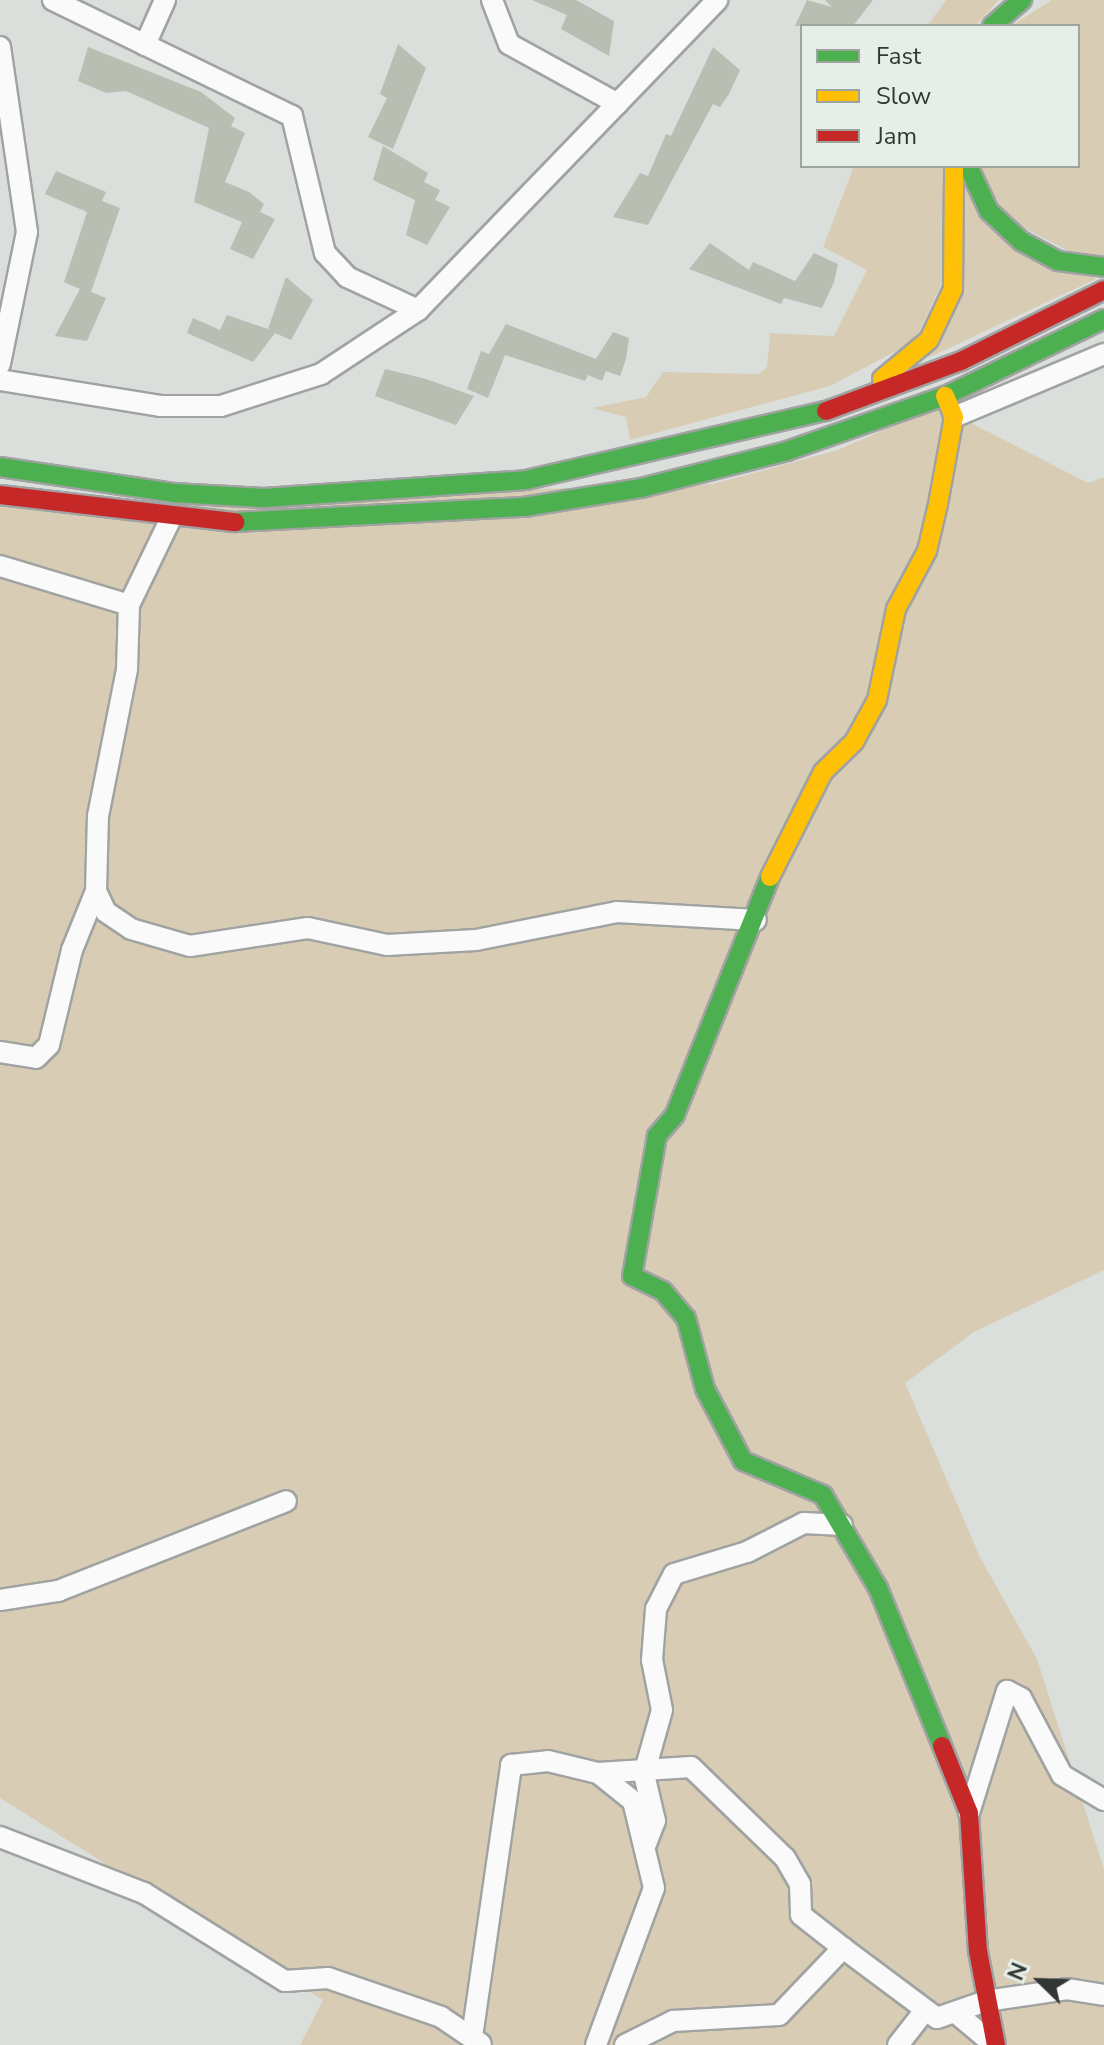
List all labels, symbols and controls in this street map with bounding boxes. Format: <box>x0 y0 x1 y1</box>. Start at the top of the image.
legend <box>800 24 1080 168</box>
text: Fast <box>876 40 921 72</box>
text: Slow <box>876 80 931 112</box>
text: Jam <box>876 120 917 152</box>
north arrow <box>1000 1941 1080 2021</box>
text: N <box>1001 1958 1035 1985</box>

